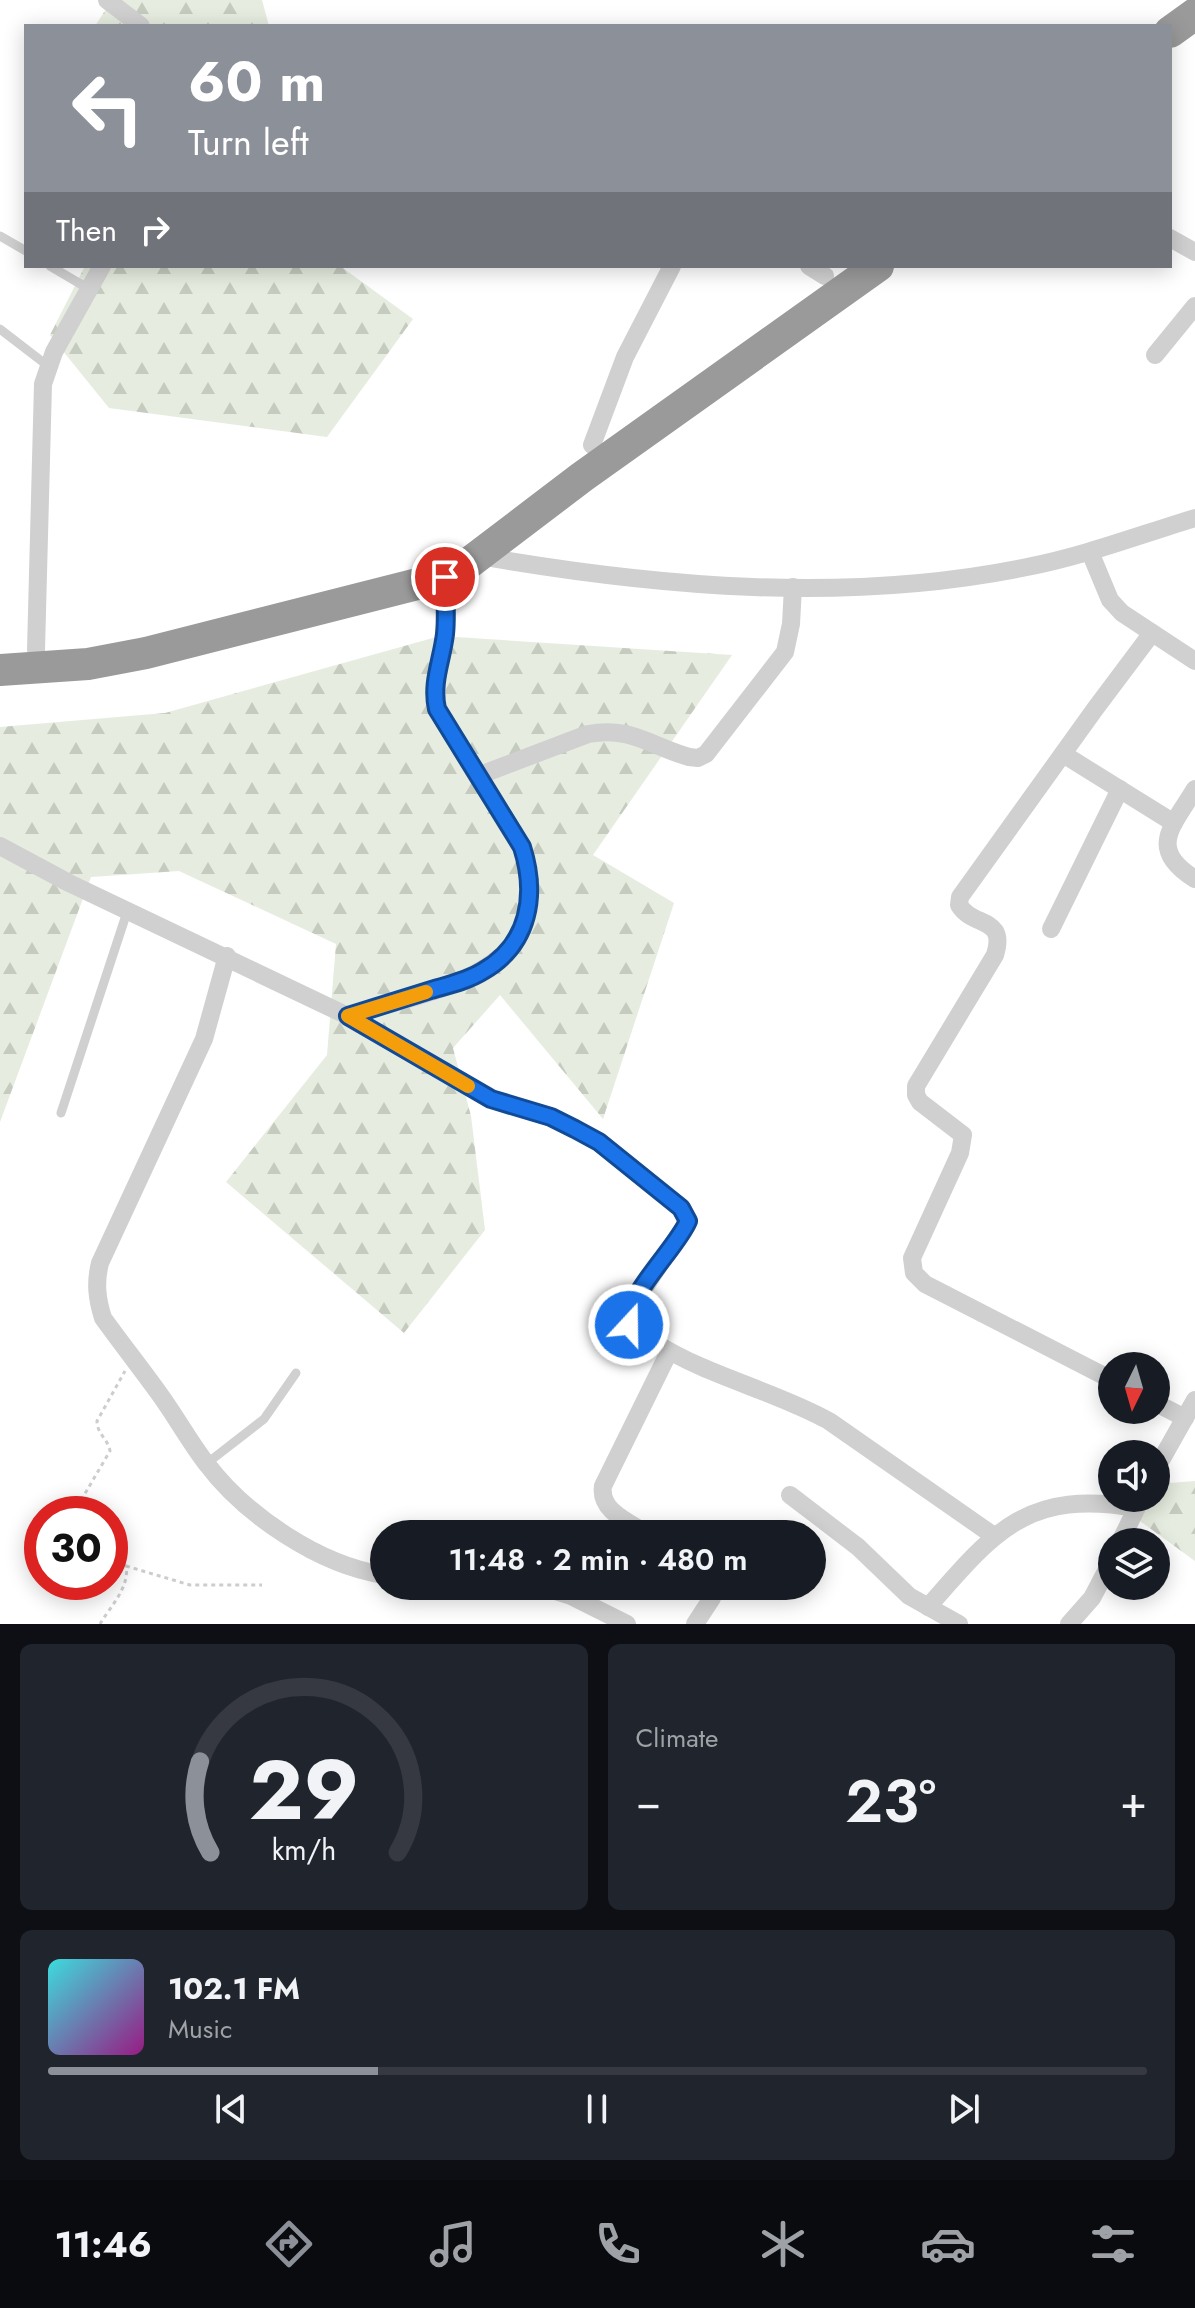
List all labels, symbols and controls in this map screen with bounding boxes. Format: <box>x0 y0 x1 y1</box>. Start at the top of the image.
text: 60 m <box>188 41 325 122</box>
icon: left <box>56 56 160 160</box>
text: Turn left <box>188 116 309 168</box>
icon: right <box>133 208 177 252</box>
text: Then <box>56 209 117 252</box>
pin <box>411 543 479 611</box>
icon: arrive <box>423 555 467 599</box>
position arrow <box>587 1283 671 1367</box>
north arrow <box>1098 1352 1170 1424</box>
map controls <box>1098 1352 1170 1600</box>
button: sound <box>1098 1440 1170 1512</box>
speed limit sign: 30 <box>24 1496 128 1600</box>
button: layers <box>1098 1528 1170 1600</box>
text: 11:48 · 2 min · 480 m <box>448 1538 748 1581</box>
text: Climate <box>636 1719 718 1757</box>
text: 29 <box>249 1730 359 1850</box>
text: 23° <box>845 1758 936 1845</box>
text: − <box>636 1770 661 1834</box>
text: + <box>1120 1770 1147 1834</box>
text: km/h <box>271 1829 336 1871</box>
text: 102.1 FM <box>168 1967 300 2010</box>
text: Music <box>168 2010 232 2048</box>
icon: previous <box>209 2087 253 2131</box>
icon: pause <box>575 2087 619 2131</box>
icon: next <box>942 2087 986 2131</box>
icon: directions <box>261 2216 317 2272</box>
icon: music <box>425 2216 481 2272</box>
icon: phone <box>590 2216 646 2272</box>
icon: climate <box>755 2216 811 2272</box>
icon: car <box>920 2216 976 2272</box>
icon: filters <box>1085 2216 1141 2272</box>
text: 11:46 <box>54 2218 152 2270</box>

